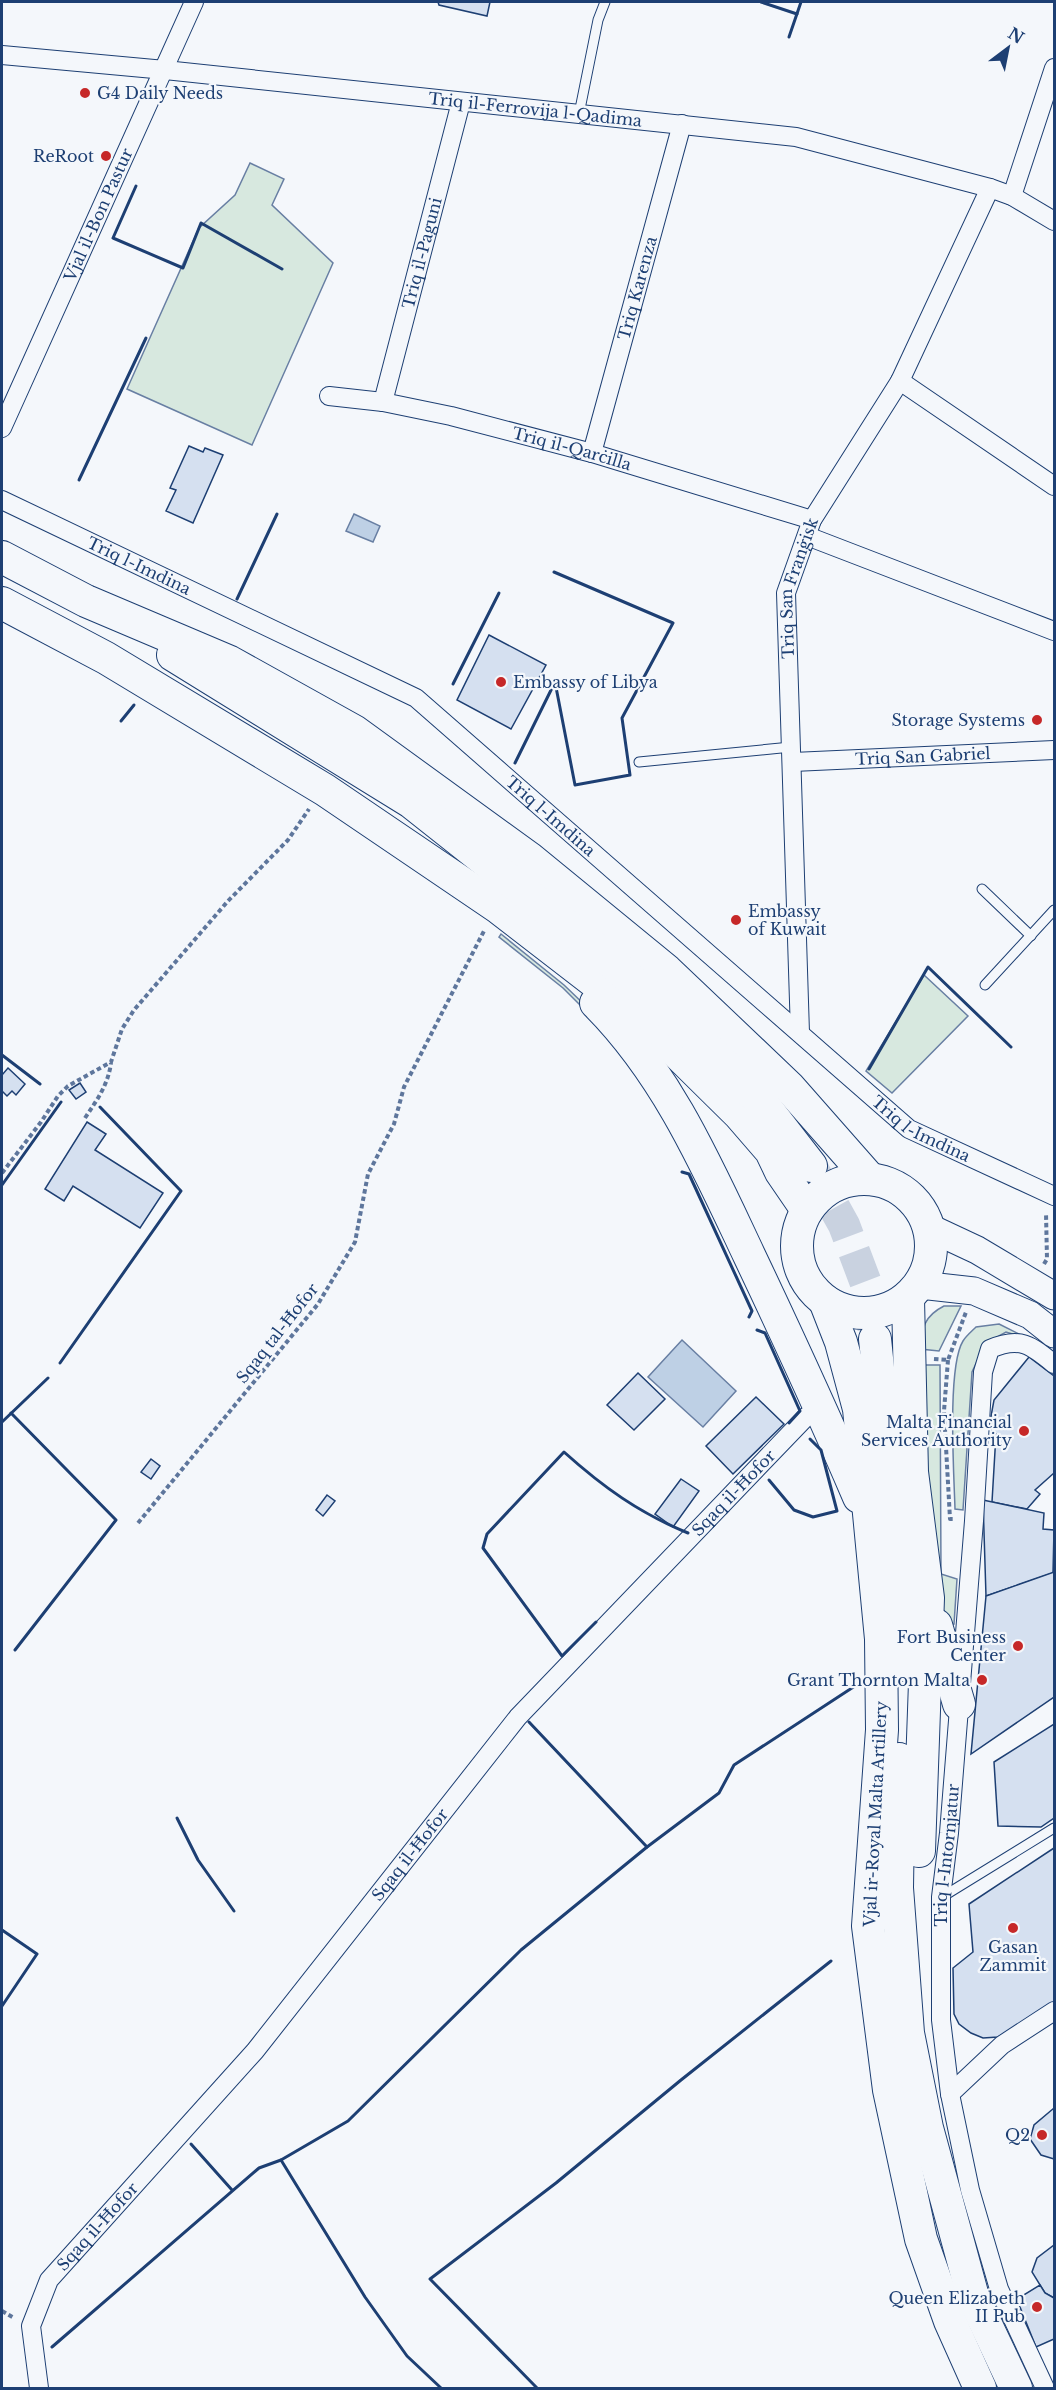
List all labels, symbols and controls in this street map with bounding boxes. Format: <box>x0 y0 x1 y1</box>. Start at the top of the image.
north arrow <box>978 18 1038 78</box>
text: N <box>1004 23 1028 48</box>
place label: G4 Daily Needs <box>97 83 223 103</box>
marker: G4 Daily Needs <box>78 86 92 100</box>
street label: Triq il-Ferrovija l-Qadima <box>427 88 643 131</box>
street label: Vjal il-Bon Pastur <box>59 145 137 285</box>
place label: ReRoot <box>33 146 94 166</box>
marker: ReRoot <box>99 149 113 163</box>
street label: Triq il-Paguni <box>398 195 446 311</box>
street label: Triq Karenza <box>613 234 661 342</box>
street label: Triq il-Qarċilla <box>510 423 634 474</box>
street label: Triq San Franġisk <box>776 515 822 659</box>
street label: Triq l-Imdina <box>84 532 194 599</box>
place label: Embassy of Libya <box>513 672 658 692</box>
marker: Embassy of Libya <box>494 675 508 689</box>
place label: Storage Systems <box>892 710 1025 730</box>
marker: Storage Systems <box>1030 713 1044 727</box>
street label: Triq San Gabriel <box>855 743 991 769</box>
street label: Triq l-Imdina <box>502 771 600 860</box>
place label: Embassy of Kuwait <box>748 901 827 939</box>
marker: Embassy of Kuwait <box>729 913 743 927</box>
street label: Triq l-Imdina <box>868 1091 974 1166</box>
street label: Sqaq tal-Ħofor <box>232 1279 322 1387</box>
place label: Malta Financial Services Authority <box>861 1412 1013 1450</box>
marker: Malta Financial Services Authority <box>1017 1424 1031 1438</box>
street label: Sqaq il-Ħofor <box>687 1445 780 1540</box>
place label: Fort Business Center <box>897 1627 1006 1665</box>
marker: Fort Business Center <box>1011 1639 1025 1653</box>
place label: Grant Thornton Malta <box>787 1670 970 1690</box>
marker: Grant Thornton Malta <box>975 1673 989 1687</box>
street label: Vjal ir-Royal Malta Artillery <box>859 1700 891 1928</box>
street label: Triq l-Intornjatur <box>930 1783 963 1927</box>
street label: Sqaq il-Ħofor <box>367 1804 452 1905</box>
marker: Gasan Zammit <box>1006 1921 1020 1935</box>
place label: Gasan Zammit <box>979 1937 1047 1975</box>
place label: Q2 <box>1005 2125 1030 2145</box>
marker: Q2 <box>1035 2128 1049 2142</box>
street label: Sqaq il-Ħofor <box>52 2178 142 2275</box>
place label: Queen Elizabeth II Pub <box>888 2288 1025 2326</box>
marker: Queen Elizabeth II Pub <box>1030 2300 1044 2314</box>

